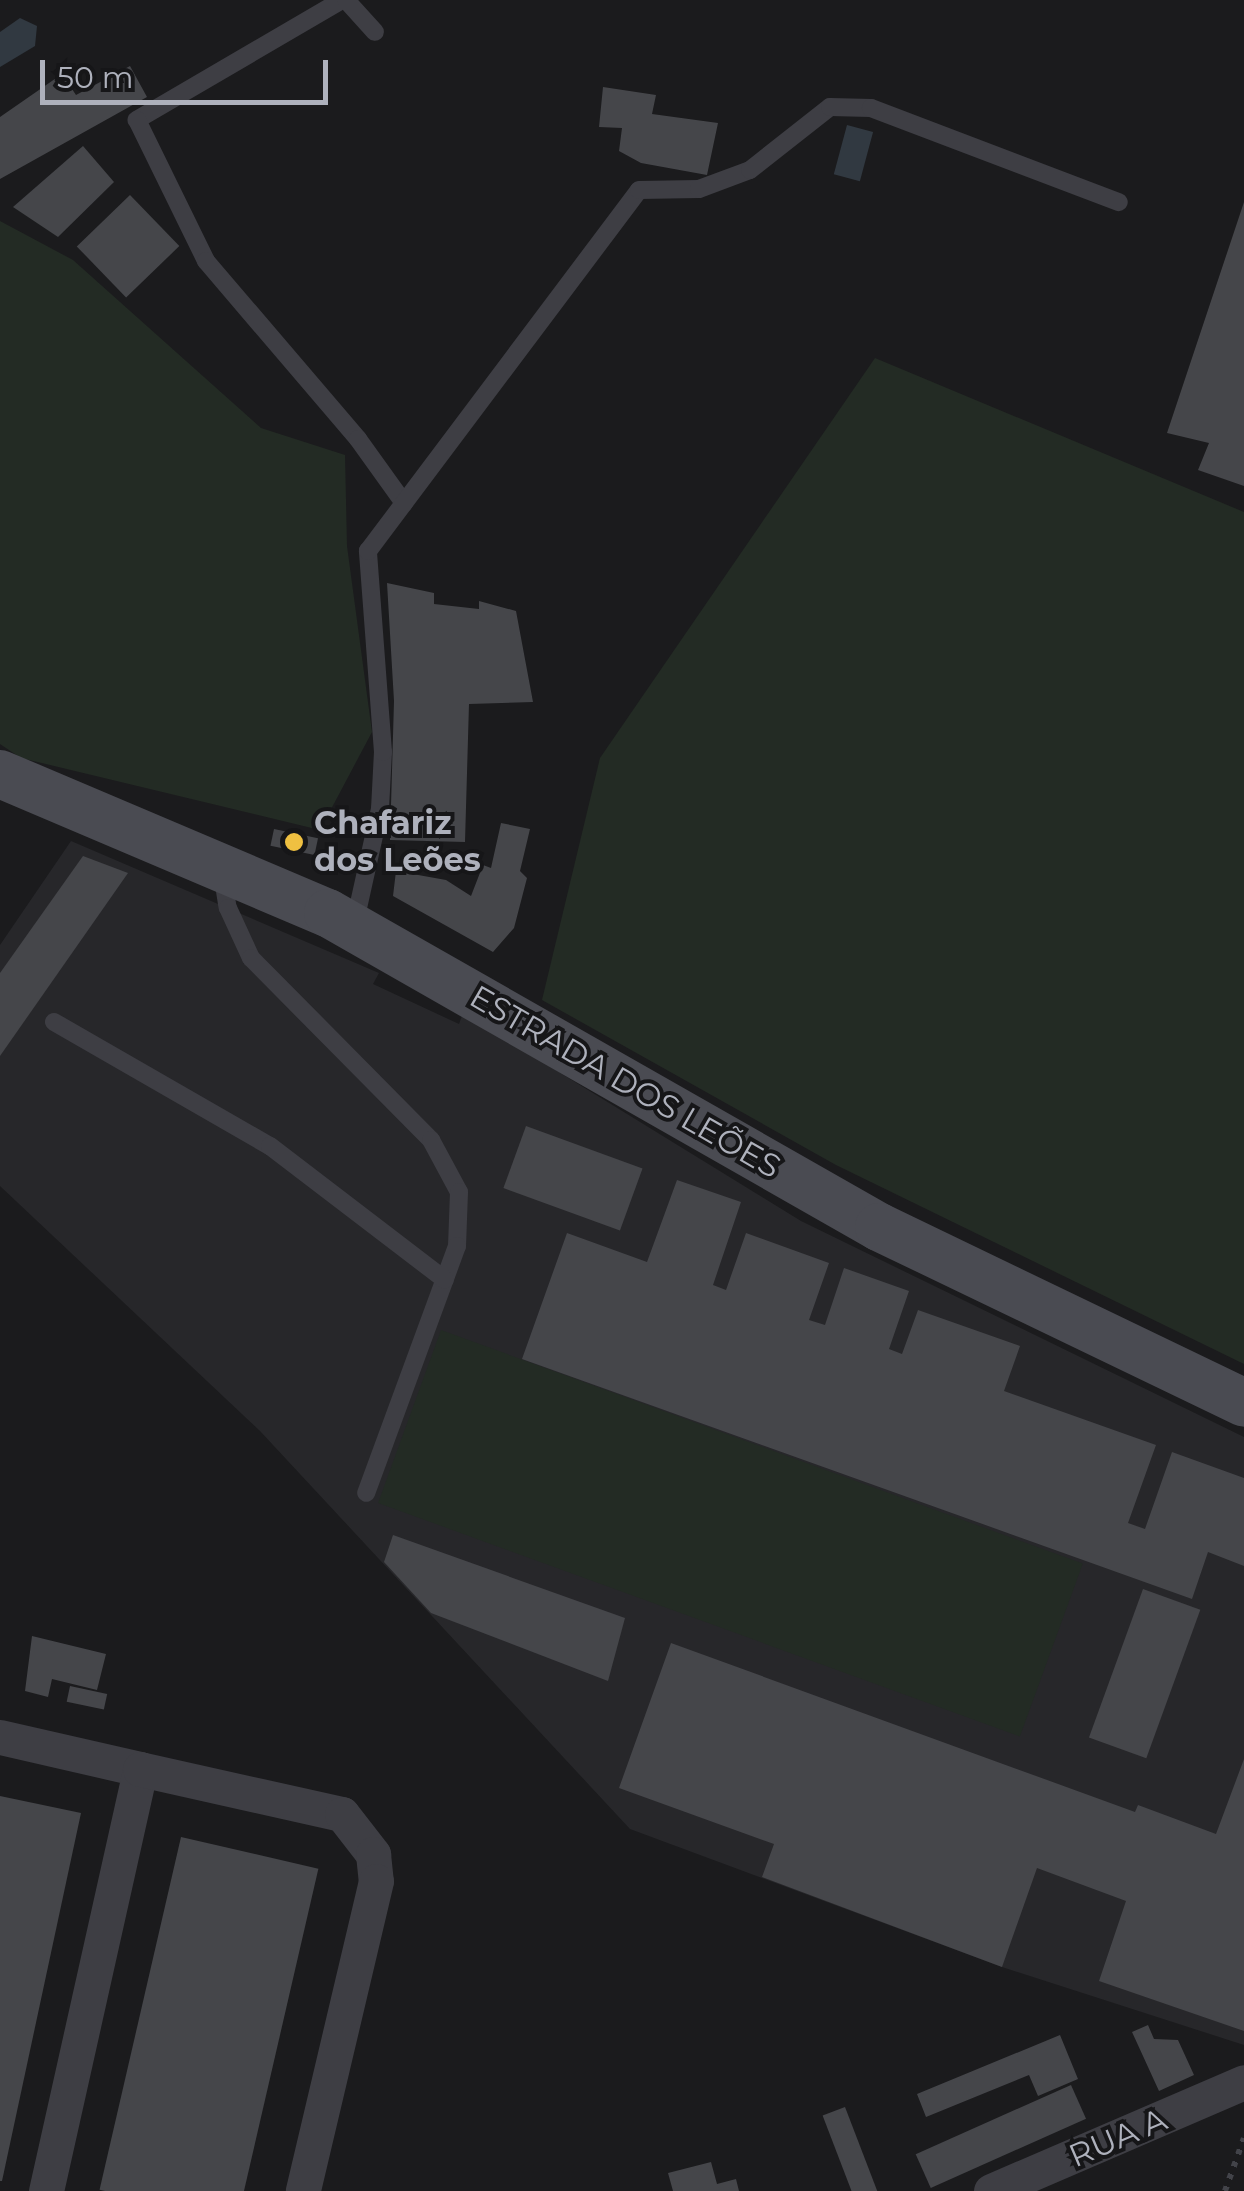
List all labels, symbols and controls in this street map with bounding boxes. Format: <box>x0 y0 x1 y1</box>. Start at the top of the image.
scale bar <box>45 40 332 102</box>
text: 50 m <box>57 59 134 96</box>
place label: Chafariz dos Leões <box>314 805 481 880</box>
marker: Chafariz dos Leões <box>283 831 305 853</box>
street label: ESTRADA DOS LEÕES <box>463 977 787 1187</box>
street label: RUA A <box>1063 2100 1173 2176</box>

